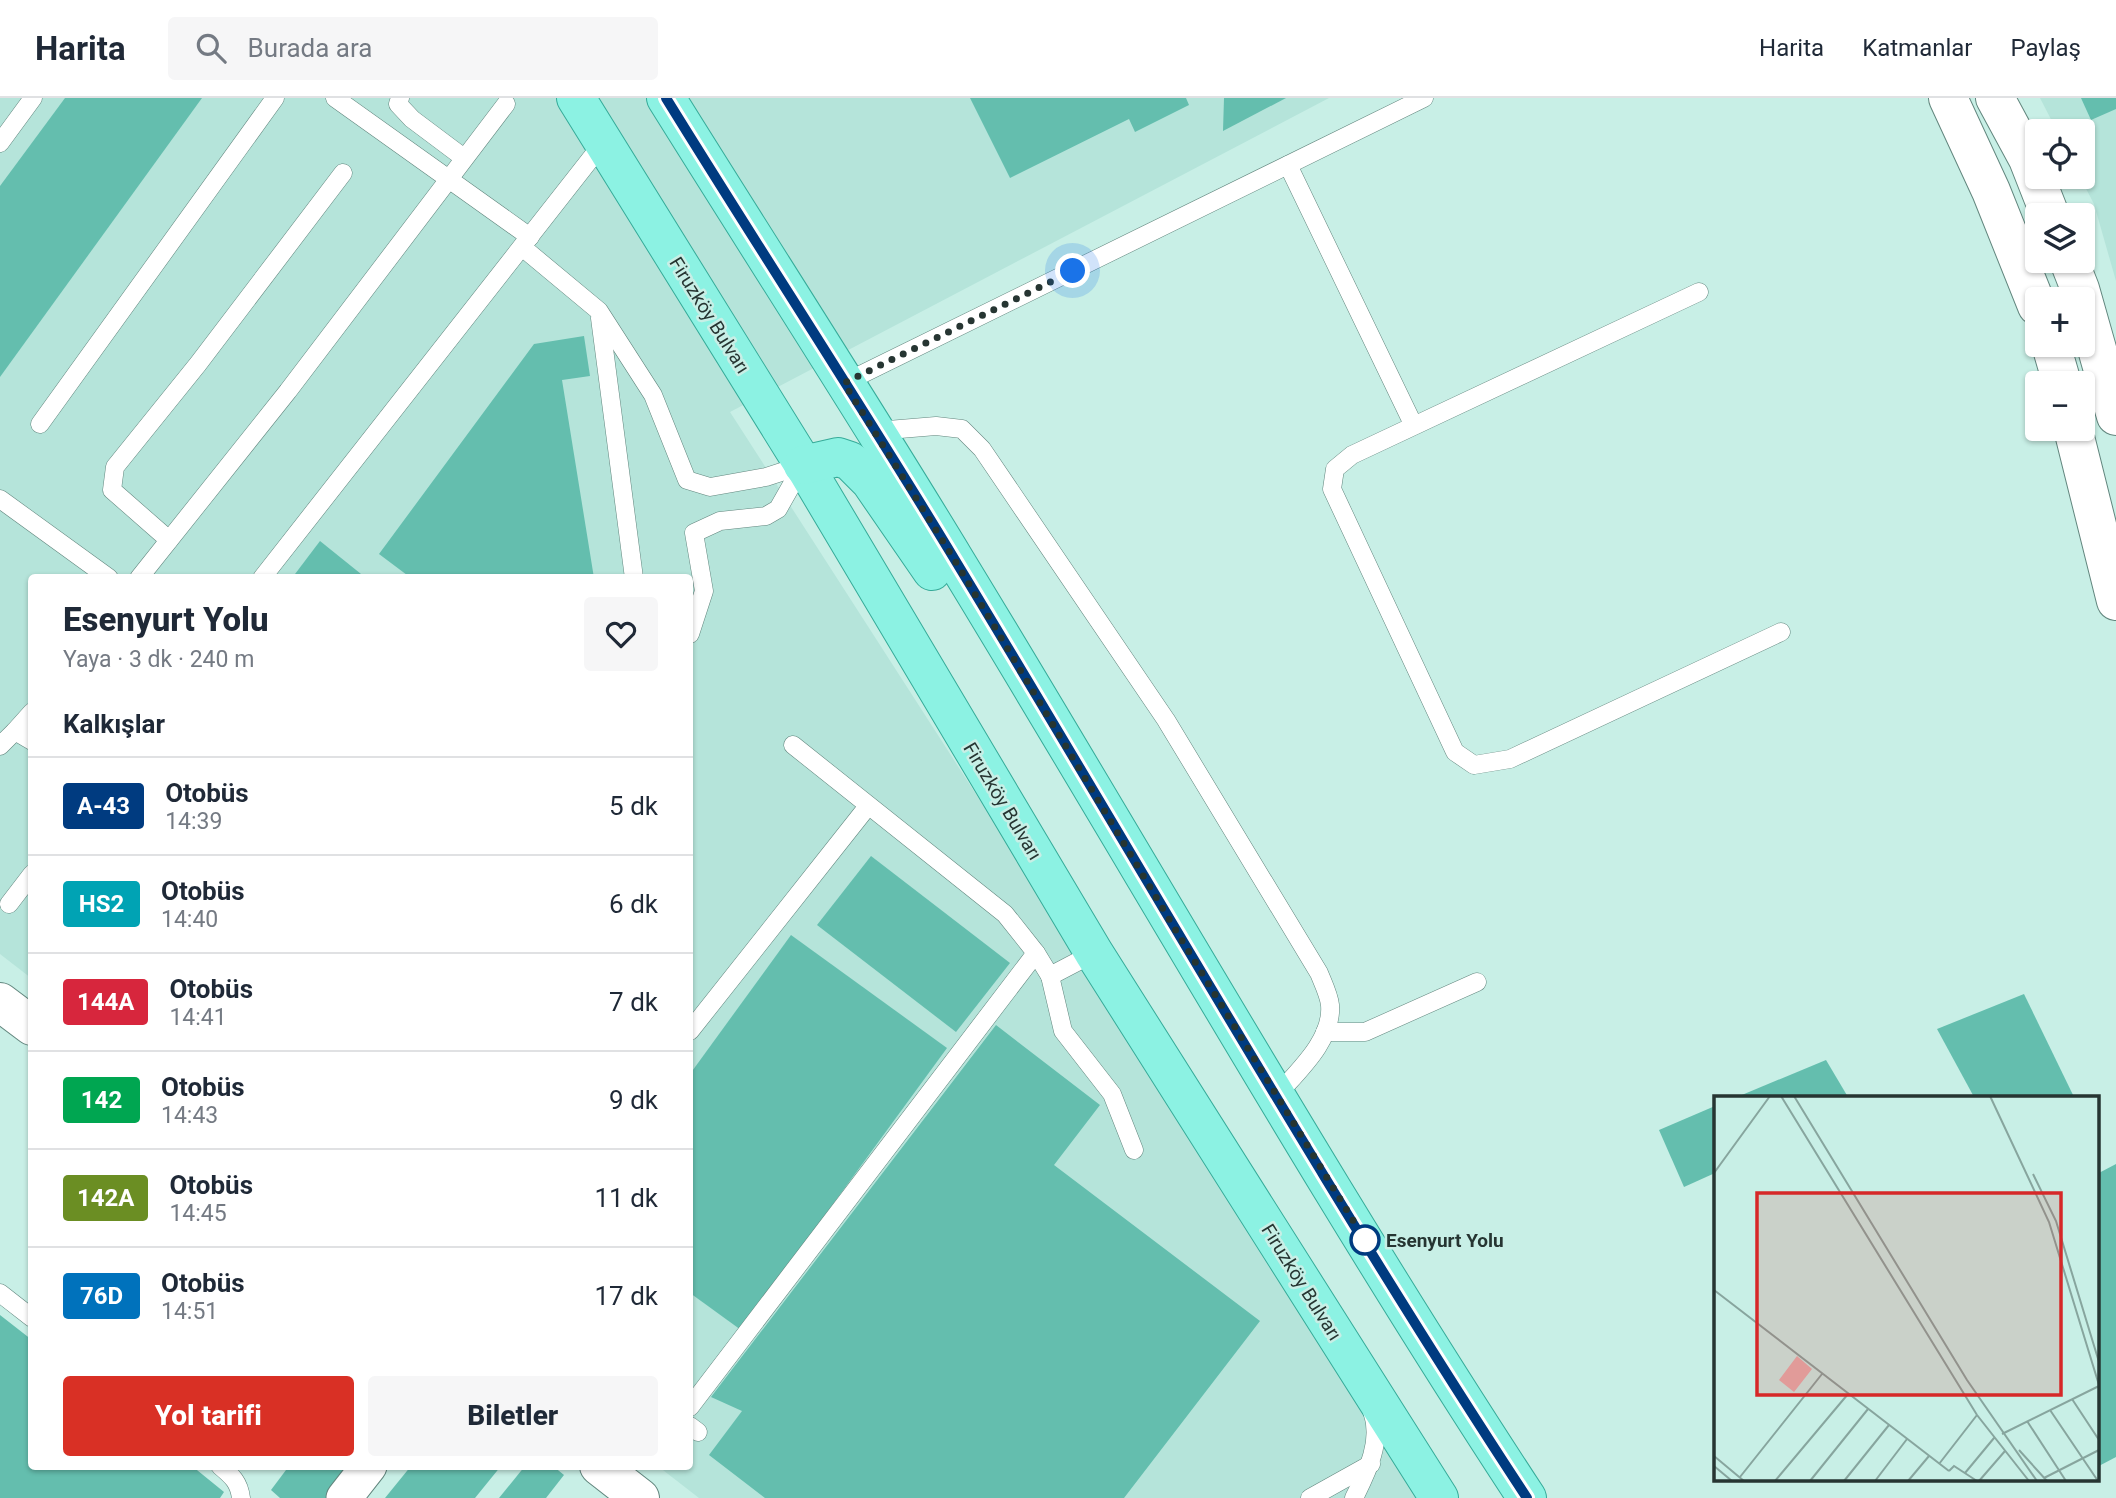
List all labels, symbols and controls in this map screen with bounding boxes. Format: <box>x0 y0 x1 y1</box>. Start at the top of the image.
search box <box>168 17 658 80</box>
text: Harita <box>35 29 126 68</box>
icon: search <box>192 29 230 67</box>
text: Burada ara <box>248 33 372 63</box>
text: Harita <box>1759 34 1824 62</box>
text: Katmanlar <box>1862 34 1972 62</box>
text: Paylaş <box>2010 34 2081 62</box>
map controls <box>2025 119 2095 441</box>
button: locate <box>2025 119 2095 189</box>
button: layers <box>2025 203 2095 273</box>
street label: Firuzköy Bulvarı <box>665 253 755 378</box>
your location <box>1055 253 1090 288</box>
button: + <box>2025 287 2095 357</box>
button: − <box>2025 371 2095 441</box>
button: heart <box>584 597 658 671</box>
text: Esenyurt Yolu <box>63 600 269 639</box>
text: Yaya · 3 dk · 240 m <box>63 646 254 673</box>
text: Kalkışlar <box>63 709 165 739</box>
street label: Firuzköy Bulvarı <box>958 738 1047 864</box>
text: Otobüs <box>165 778 249 808</box>
text: 5 dk <box>609 791 658 821</box>
text: A-43 <box>77 792 130 820</box>
text: 14:39 <box>165 808 222 835</box>
text: Otobüs <box>161 876 245 906</box>
text: 6 dk <box>609 889 658 919</box>
text: HS2 <box>79 890 124 918</box>
text: 14:40 <box>161 906 218 933</box>
text: Otobüs <box>169 974 253 1004</box>
text: 7 dk <box>609 987 658 1017</box>
text: 144A <box>77 988 134 1016</box>
text: 14:41 <box>169 1004 227 1031</box>
text: Otobüs <box>161 1072 245 1102</box>
text: 9 dk <box>609 1085 658 1115</box>
text: 142 <box>81 1086 122 1114</box>
inset map <box>1714 1096 2098 1480</box>
text: 14:43 <box>161 1102 218 1129</box>
text: Otobüs <box>169 1170 253 1200</box>
text: 11 dk <box>594 1183 658 1213</box>
text: 142A <box>77 1184 134 1212</box>
text: 14:45 <box>169 1200 227 1227</box>
street label: Firuzköy Bulvarı <box>1257 1220 1347 1345</box>
marker: Esenyurt Yolu <box>1350 1225 1380 1255</box>
place label: Esenyurt Yolu <box>1386 1229 1504 1252</box>
text: Otobüs <box>161 1268 245 1298</box>
text: 17 dk <box>594 1281 658 1311</box>
text: 76D <box>80 1282 123 1310</box>
text: 14:51 <box>161 1298 218 1325</box>
button: Yol tarifi <box>63 1376 354 1456</box>
button: Biletler <box>368 1376 658 1456</box>

